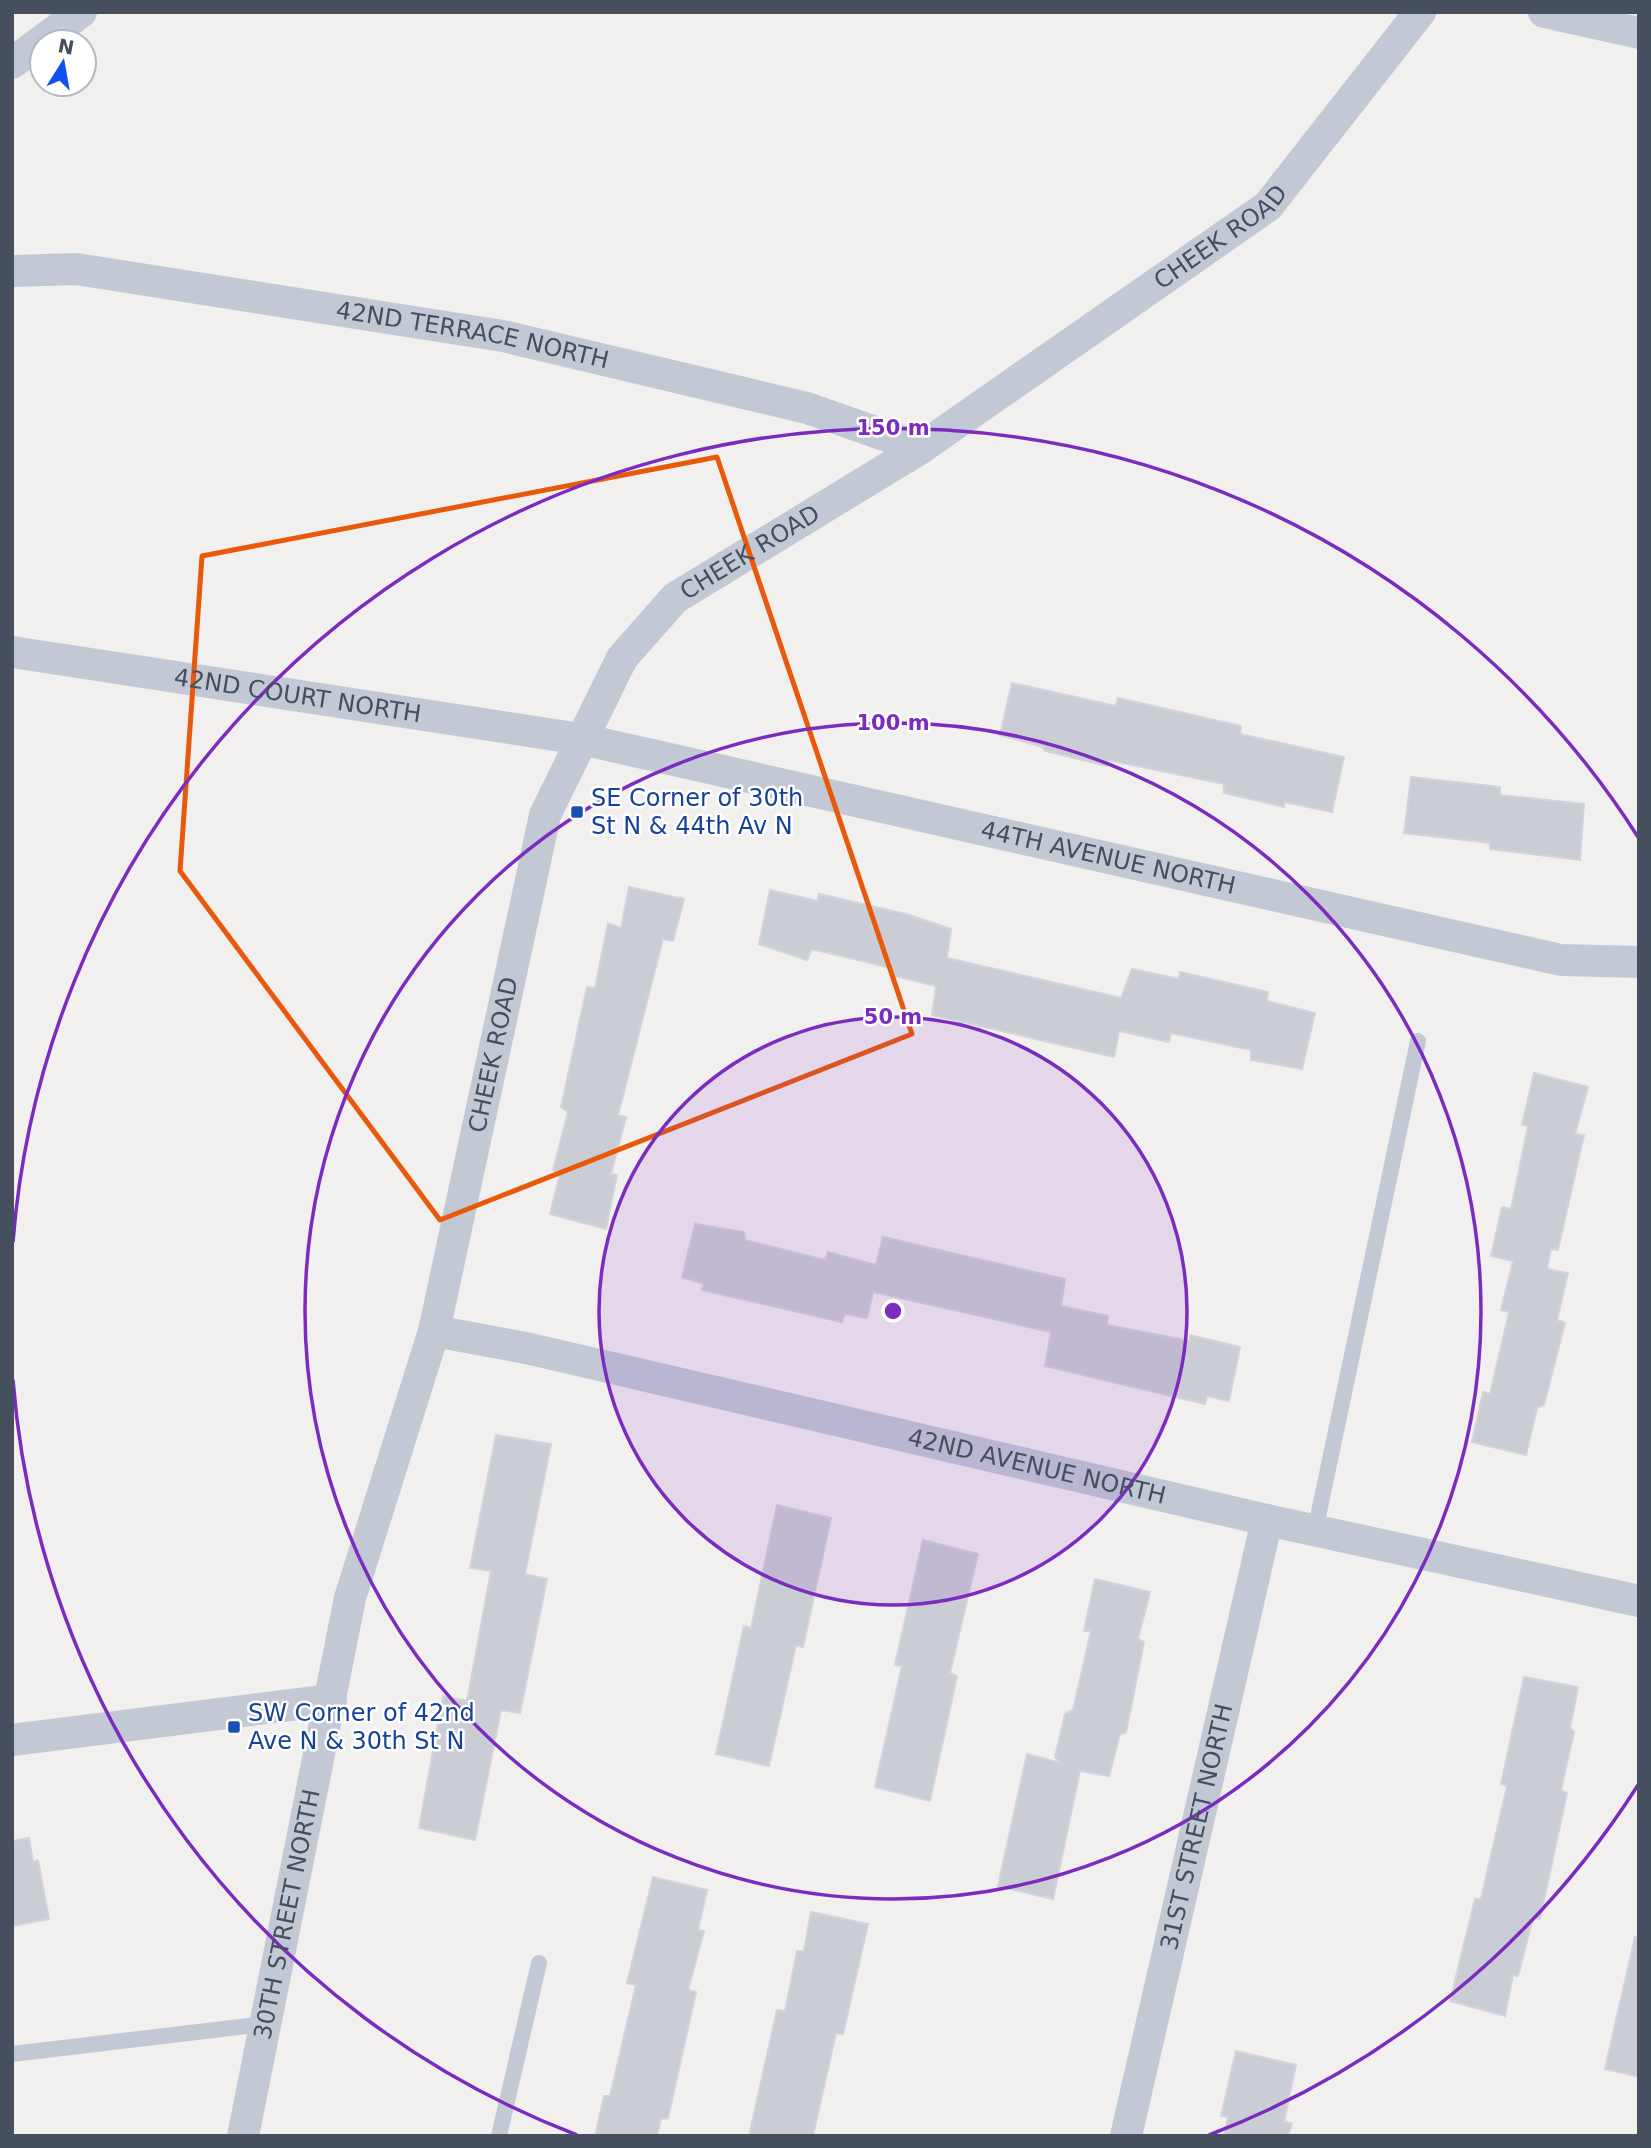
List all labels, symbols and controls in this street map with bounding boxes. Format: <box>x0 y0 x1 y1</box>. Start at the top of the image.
north arrow <box>28 28 98 98</box>
text: N <box>56 34 76 59</box>
street label: CHEEK ROAD <box>1149 179 1293 295</box>
street label: 42ND TERRACE NORTH <box>334 296 612 375</box>
text: 150 m <box>856 416 930 440</box>
street label: CHEEK ROAD <box>675 499 825 606</box>
street label: 42ND COURT NORTH <box>172 663 423 728</box>
text: 100 m <box>856 711 930 735</box>
place label: SE Corner of 30th St N & 44th Av N <box>591 784 803 840</box>
marker: SE Corner of 30th St N & 44th Av N <box>569 804 585 820</box>
street label: 44TH AVENUE NORTH <box>978 816 1238 900</box>
street label: CHEEK ROAD <box>463 974 524 1135</box>
text: 50 m <box>864 1005 922 1029</box>
centre of rings <box>881 1299 905 1323</box>
street label: 42ND AVENUE NORTH <box>905 1423 1169 1510</box>
place label: SW Corner of 42nd Ave N & 30th St N <box>248 1699 475 1755</box>
street label: 31ST STREET NORTH <box>1155 1701 1238 1953</box>
marker: SW Corner of 42nd Ave N & 30th St N <box>226 1719 242 1735</box>
street label: 30TH STREET NORTH <box>249 1787 326 2042</box>

